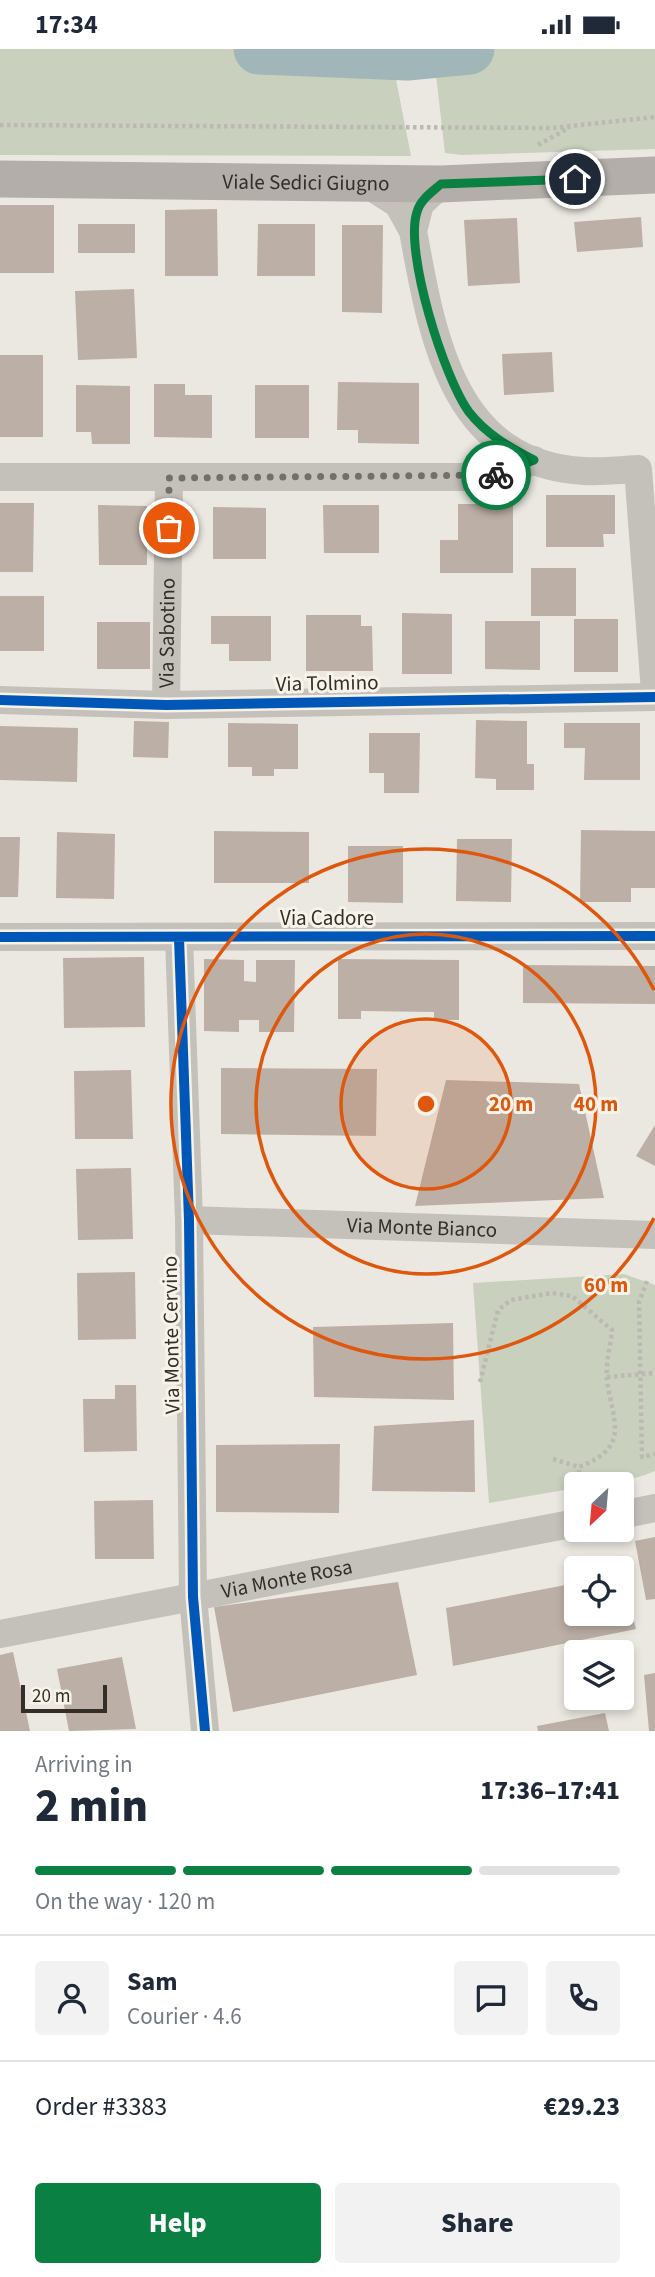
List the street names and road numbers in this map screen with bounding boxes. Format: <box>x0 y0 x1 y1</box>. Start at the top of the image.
street label: Viale Sedici Giugno <box>222 167 390 198</box>
street label: Via Sabotino <box>151 578 183 688</box>
street label: Via Tolmino <box>275 667 379 699</box>
street label: Via Cadore <box>280 903 374 933</box>
street label: Via Monte Bianco <box>346 1210 498 1245</box>
street label: Via Monte Cervino <box>155 1256 187 1414</box>
street label: Via Monte Rosa <box>219 1551 355 1606</box>

